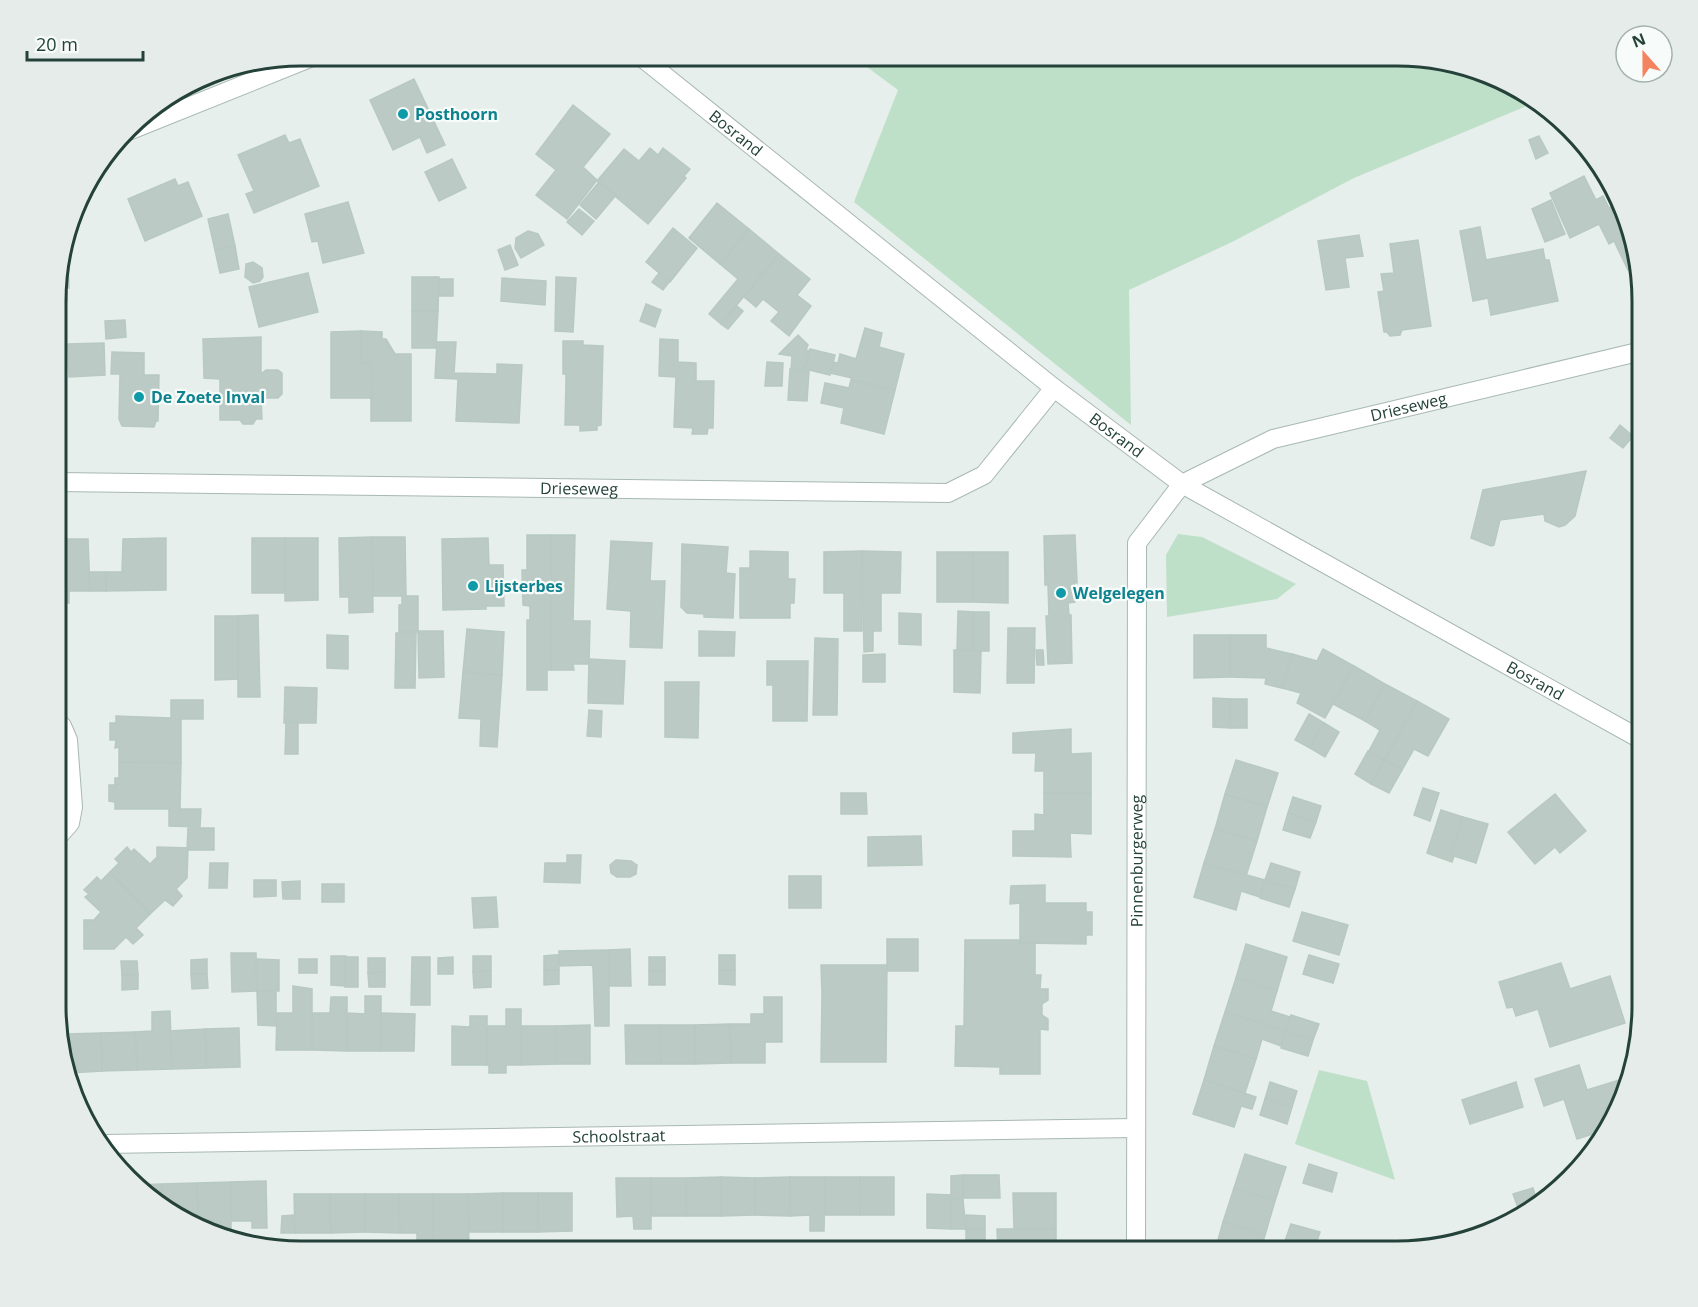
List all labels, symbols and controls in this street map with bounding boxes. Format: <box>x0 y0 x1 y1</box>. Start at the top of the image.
scale bar <box>27 24 142 62</box>
north arrow <box>1614 24 1674 84</box>
text: N <box>1629 27 1649 53</box>
text: 20 m <box>36 32 78 56</box>
place label: Posthoorn <box>415 103 498 125</box>
street label: Bosrand <box>705 105 767 161</box>
marker: Posthoorn <box>396 107 410 121</box>
place label: De Zoete Inval <box>151 386 265 408</box>
street label: Drieseweg <box>1368 387 1449 426</box>
marker: De Zoete Inval <box>132 390 146 404</box>
street label: Bosrand <box>1085 407 1148 463</box>
street label: Drieseweg <box>540 477 618 500</box>
place label: Lijsterbes <box>485 575 563 597</box>
marker: Lijsterbes <box>466 579 480 593</box>
place label: Welgelegen <box>1073 582 1165 604</box>
marker: Welgelegen <box>1054 586 1068 600</box>
street label: Bosrand <box>1503 656 1568 705</box>
street label: Pinnenburgerweg <box>1125 794 1148 927</box>
street label: Schoolstraat <box>572 1124 666 1148</box>

